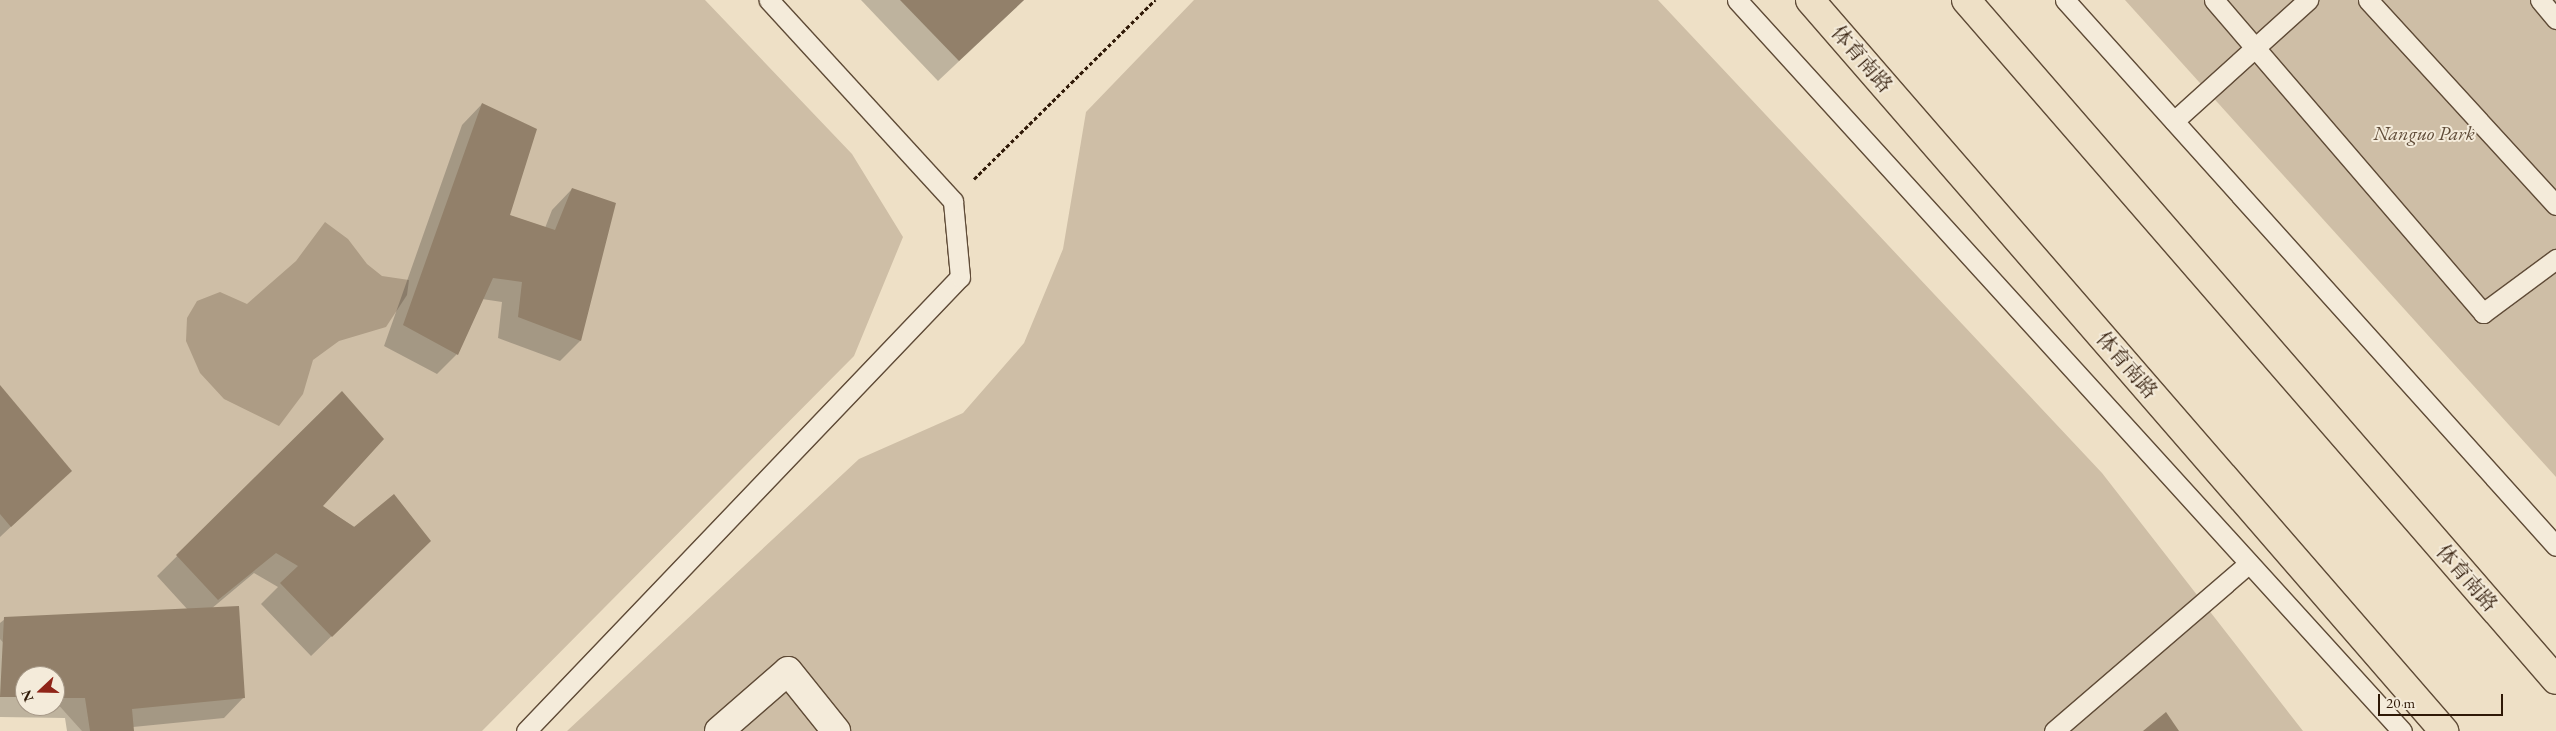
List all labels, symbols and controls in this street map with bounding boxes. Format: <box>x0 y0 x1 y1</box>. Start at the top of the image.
street label: 体育南路 <box>1827 21 1897 97</box>
park label: Nanguo Park <box>2373 121 2475 145</box>
street label: 体育南路 <box>2092 327 2162 403</box>
street label: 体育南路 <box>2432 540 2502 616</box>
north arrow <box>15 666 65 716</box>
scale bar <box>2381 684 2506 716</box>
text: N <box>17 688 37 705</box>
text: 20 m <box>2386 693 2415 712</box>

